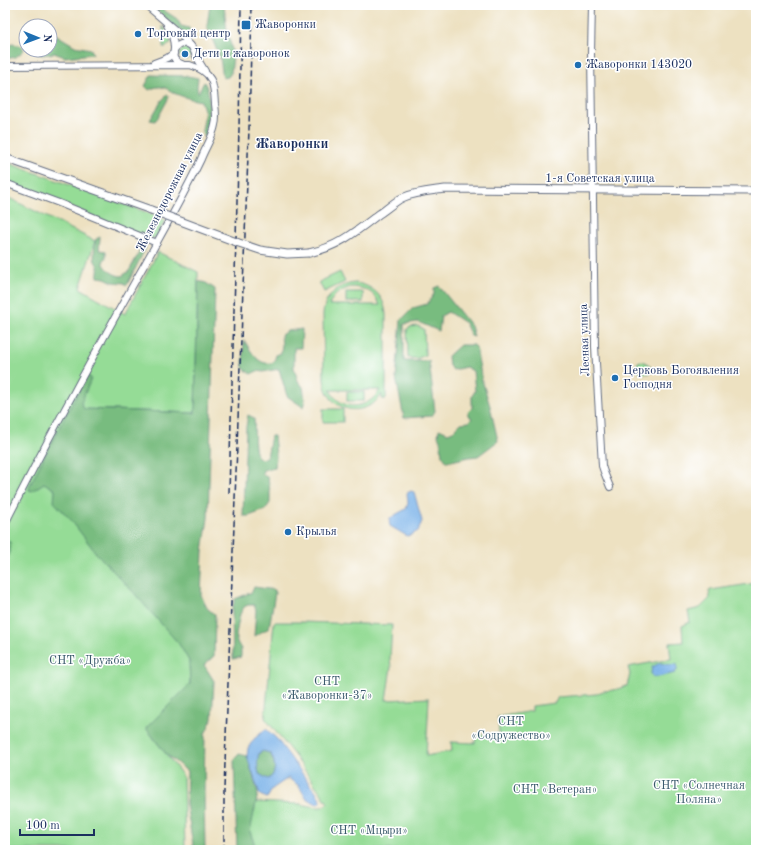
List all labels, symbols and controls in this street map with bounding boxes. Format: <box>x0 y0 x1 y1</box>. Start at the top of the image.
north arrow <box>18 18 58 58</box>
marker: Жаворонки <box>240 19 252 31</box>
place label: Жаворонки <box>255 19 316 31</box>
place label: Торговый центр <box>146 28 231 40</box>
marker: Торговый центр <box>133 29 143 39</box>
text: N <box>41 34 52 43</box>
place label: Дети и жаворонок <box>193 48 290 60</box>
marker: Дети и жаворонок <box>180 49 190 59</box>
place label: Жаворонки 143020 <box>586 59 692 71</box>
marker: Жаворонки 143020 <box>573 60 583 70</box>
street label: Железнодорожная улица <box>135 130 205 254</box>
district label: Жаворонки <box>256 137 328 151</box>
street label: 1-я Советская улица <box>545 173 655 185</box>
street label: Лесная улица <box>578 303 592 377</box>
place label: Церковь Богоявления Господня <box>623 365 739 391</box>
marker: Церковь Богоявления Господня <box>610 373 620 383</box>
place label: Крылья <box>296 526 337 538</box>
marker: Крылья <box>283 527 293 537</box>
park label: СНТ «Дружба» <box>49 655 131 667</box>
park label: СНТ «Жаворонки-37» <box>282 676 372 702</box>
park label: СНТ «Содружество» <box>471 716 551 742</box>
park label: СНТ «Солнечная Поляна» <box>653 780 745 806</box>
park label: СНТ «Ветеран» <box>513 784 597 796</box>
scale bar <box>20 811 94 837</box>
text: 100 m <box>26 820 60 832</box>
park label: СНТ «Мцыри» <box>330 825 408 837</box>

